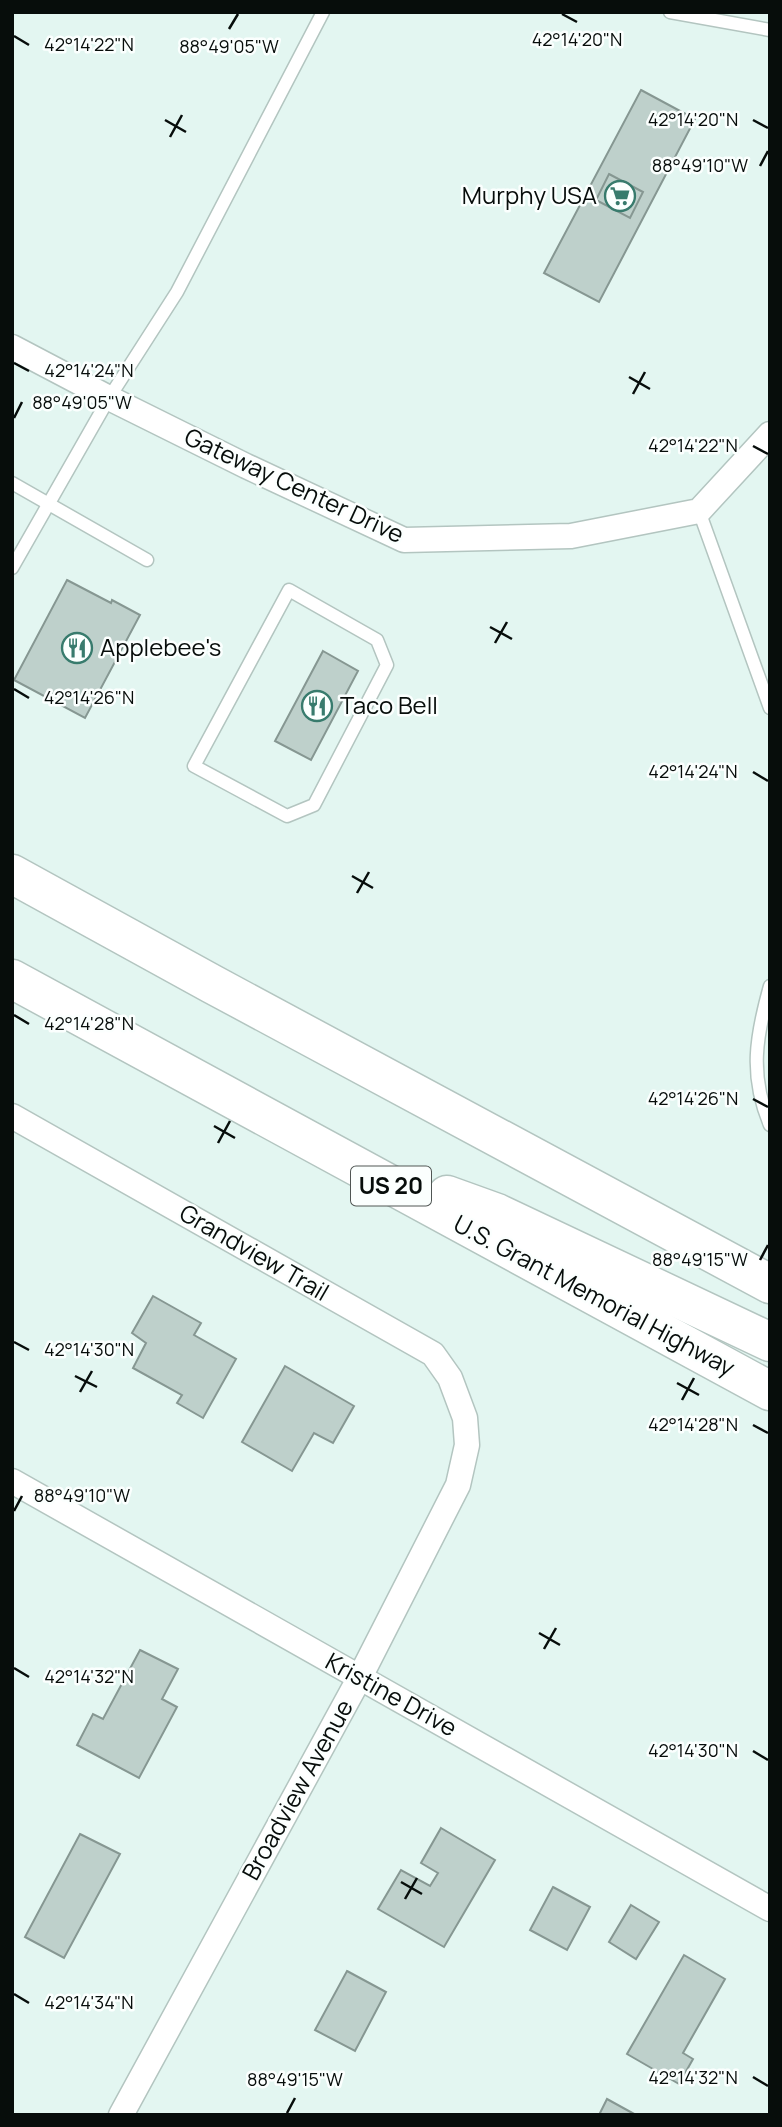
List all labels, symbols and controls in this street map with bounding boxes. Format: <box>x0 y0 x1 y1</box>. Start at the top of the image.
text: 42°14'20"N <box>532 27 622 51</box>
text: 42°14'22"N <box>44 32 134 56</box>
text: 88°49'05"W <box>179 34 279 58</box>
text: 42°14'20"N <box>648 107 738 131</box>
text: 88°49'10"W <box>652 153 748 177</box>
place label: Murphy USA <box>462 178 597 211</box>
supermarket icon: Murphy USA <box>603 179 637 213</box>
text: 42°14'24"N <box>44 358 134 382</box>
text: 88°49'05"W <box>32 390 132 414</box>
street label: Gateway Center Drive <box>180 419 410 550</box>
text: 42°14'22"N <box>648 433 738 457</box>
place label: Applebee's <box>100 630 221 663</box>
restaurant icon: Applebee's <box>60 631 94 665</box>
text: 42°14'26"N <box>44 685 134 709</box>
place label: Taco Bell <box>340 688 438 721</box>
restaurant icon: Taco Bell <box>300 689 334 723</box>
text: 42°14'24"N <box>648 759 738 783</box>
text: 42°14'28"N <box>44 1011 134 1035</box>
text: 42°14'26"N <box>648 1086 738 1110</box>
road number: US 20 <box>351 1166 431 1205</box>
street label: Grandview Trail <box>174 1196 335 1308</box>
street label: U.S. Grant Memorial Highway <box>448 1206 742 1383</box>
text: 88°49'15"W <box>652 1247 748 1271</box>
text: 42°14'30"N <box>44 1337 134 1361</box>
text: 42°14'28"N <box>648 1412 738 1436</box>
text: 88°49'10"W <box>34 1483 130 1507</box>
street label: Kristine Drive <box>320 1644 463 1743</box>
text: 42°14'32"N <box>44 1664 134 1688</box>
street label: Broadview Avenue <box>233 1693 360 1885</box>
text: 42°14'30"N <box>648 1738 738 1762</box>
text: 42°14'34"N <box>44 1990 134 2014</box>
text: 42°14'32"N <box>648 2065 738 2089</box>
text: 88°49'15"W <box>247 2067 343 2091</box>

